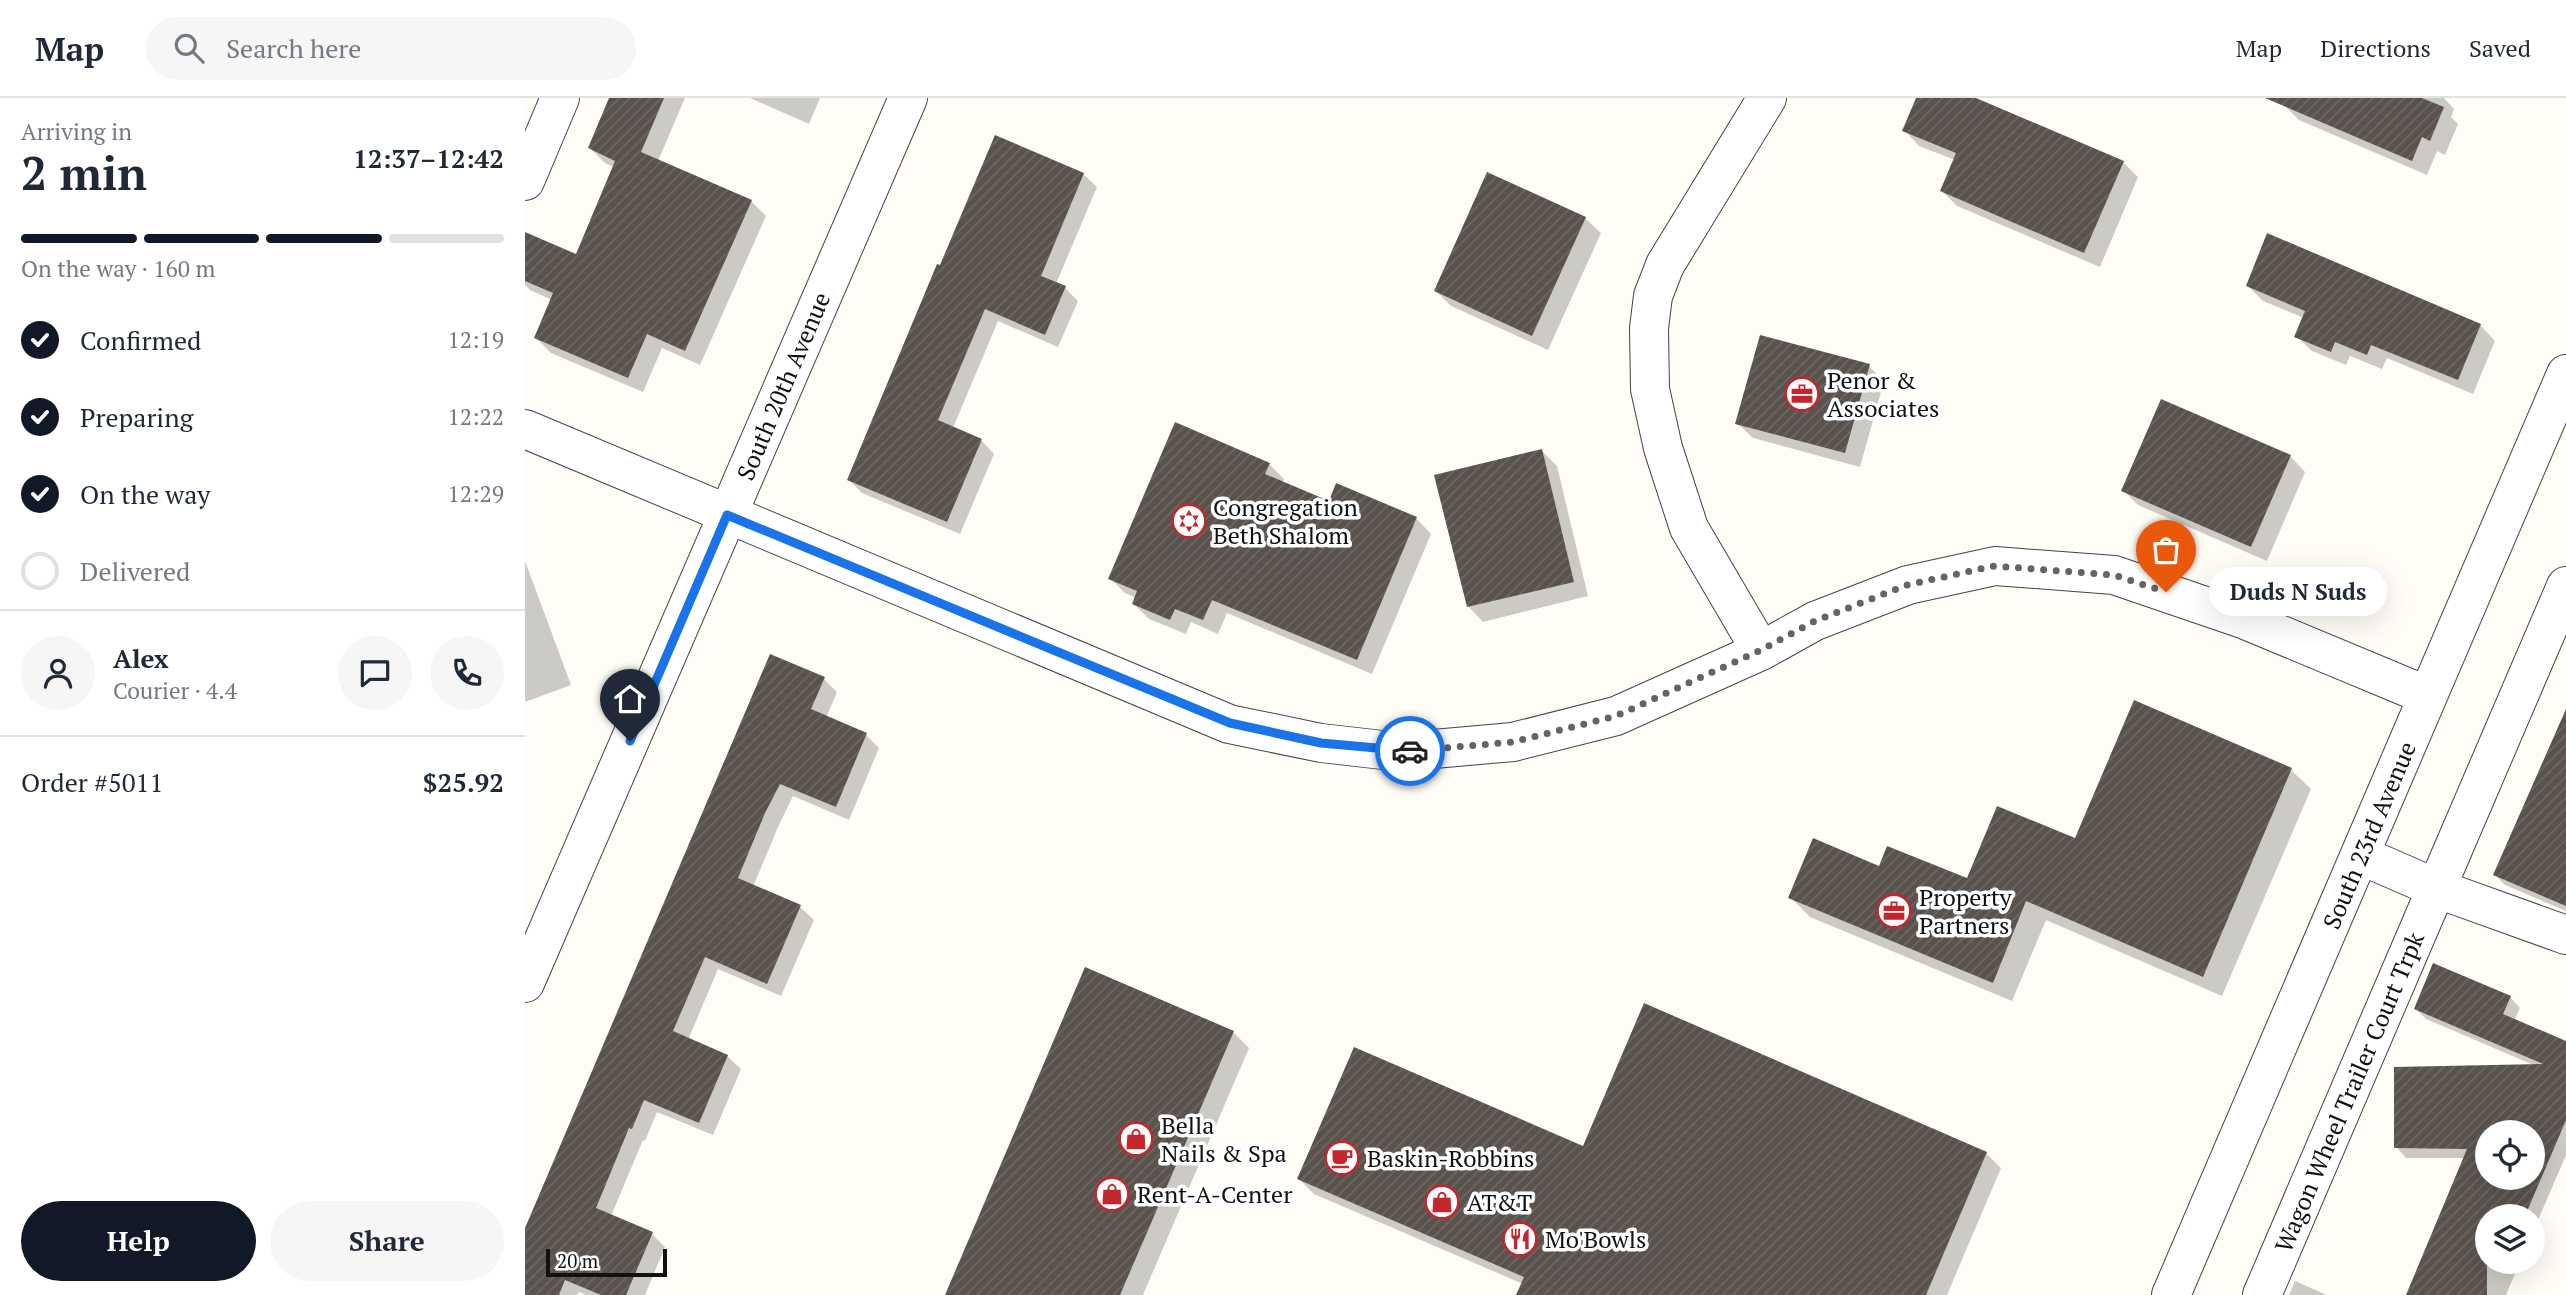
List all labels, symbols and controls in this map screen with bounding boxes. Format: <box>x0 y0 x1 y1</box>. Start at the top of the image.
search box <box>146 17 636 80</box>
text: Map <box>35 27 104 70</box>
icon: search <box>170 29 208 67</box>
text: Search here <box>226 31 361 65</box>
text: Map <box>2236 32 2282 64</box>
text: Directions <box>2320 32 2431 64</box>
text: Saved <box>2469 32 2531 64</box>
text: Arriving in <box>21 116 132 147</box>
text: 12:37–12:42 <box>353 141 504 175</box>
text: 2 min <box>21 142 147 203</box>
text: On the way · 160 m <box>21 253 215 284</box>
street label: South 20th Avenue <box>729 287 837 485</box>
icon: check <box>21 321 59 359</box>
text: Confirmed <box>80 323 201 357</box>
text: 12:19 <box>447 324 504 355</box>
place label: Penor & Associates <box>1827 364 1939 424</box>
office icon: Penor & Associates <box>1783 375 1821 413</box>
icon: check <box>21 398 59 436</box>
text: Preparing <box>80 400 193 434</box>
text: 12:22 <box>447 401 504 432</box>
icon: check <box>21 475 59 513</box>
text: On the way <box>80 477 211 511</box>
text: 12:29 <box>447 478 504 509</box>
place label: Congregation Beth Shalom <box>1213 491 1358 551</box>
synagogue icon: Congregation Beth Shalom <box>1170 502 1208 540</box>
pin <box>2136 520 2196 592</box>
icon: bag <box>2147 531 2185 569</box>
text: Delivered <box>80 554 190 588</box>
callout: Duds N Suds <box>2208 568 2387 616</box>
text: Duds N Suds <box>2230 576 2366 607</box>
button: person <box>21 636 95 710</box>
button: chat <box>338 636 412 710</box>
button: phone <box>430 636 504 710</box>
text: Alex <box>113 641 169 675</box>
pin <box>600 669 660 741</box>
text: Courier · 4.4 <box>113 675 237 706</box>
icon: home <box>611 680 649 718</box>
courier <box>1375 716 1445 786</box>
icon: car <box>1391 732 1429 770</box>
street label: South 23rd Avenue <box>2315 736 2423 934</box>
text: Order #5011 <box>21 765 163 799</box>
text: $25.92 <box>423 765 504 799</box>
place label: Property Partners <box>1919 881 2013 941</box>
office icon: Property Partners <box>1875 892 1913 930</box>
street label: Wagon Wheel Trailer Court Trpk <box>2267 926 2431 1257</box>
place label: Bella Nails & Spa <box>1161 1109 1287 1169</box>
shop icon: Bella Nails & Spa <box>1117 1120 1155 1158</box>
map controls <box>2475 1120 2545 1274</box>
button: locate <box>2475 1120 2545 1190</box>
cafe icon: Baskin-Robbins <box>1323 1139 1361 1177</box>
place label: Baskin-Robbins <box>1367 1142 1534 1174</box>
shop icon: Rent-A-Center <box>1093 1175 1131 1213</box>
place label: Rent-A-Center <box>1137 1178 1293 1210</box>
shop icon: AT&T <box>1423 1183 1461 1221</box>
place label: AT&T <box>1467 1186 1532 1218</box>
button: Help <box>21 1201 256 1281</box>
button: Share <box>270 1201 504 1281</box>
button: layers <box>2475 1204 2545 1274</box>
restaurant icon: Mo'Bowls <box>1501 1220 1539 1258</box>
place label: Mo'Bowls <box>1545 1223 1646 1255</box>
scale bar <box>546 1246 667 1278</box>
text: 20 m <box>557 1248 598 1273</box>

